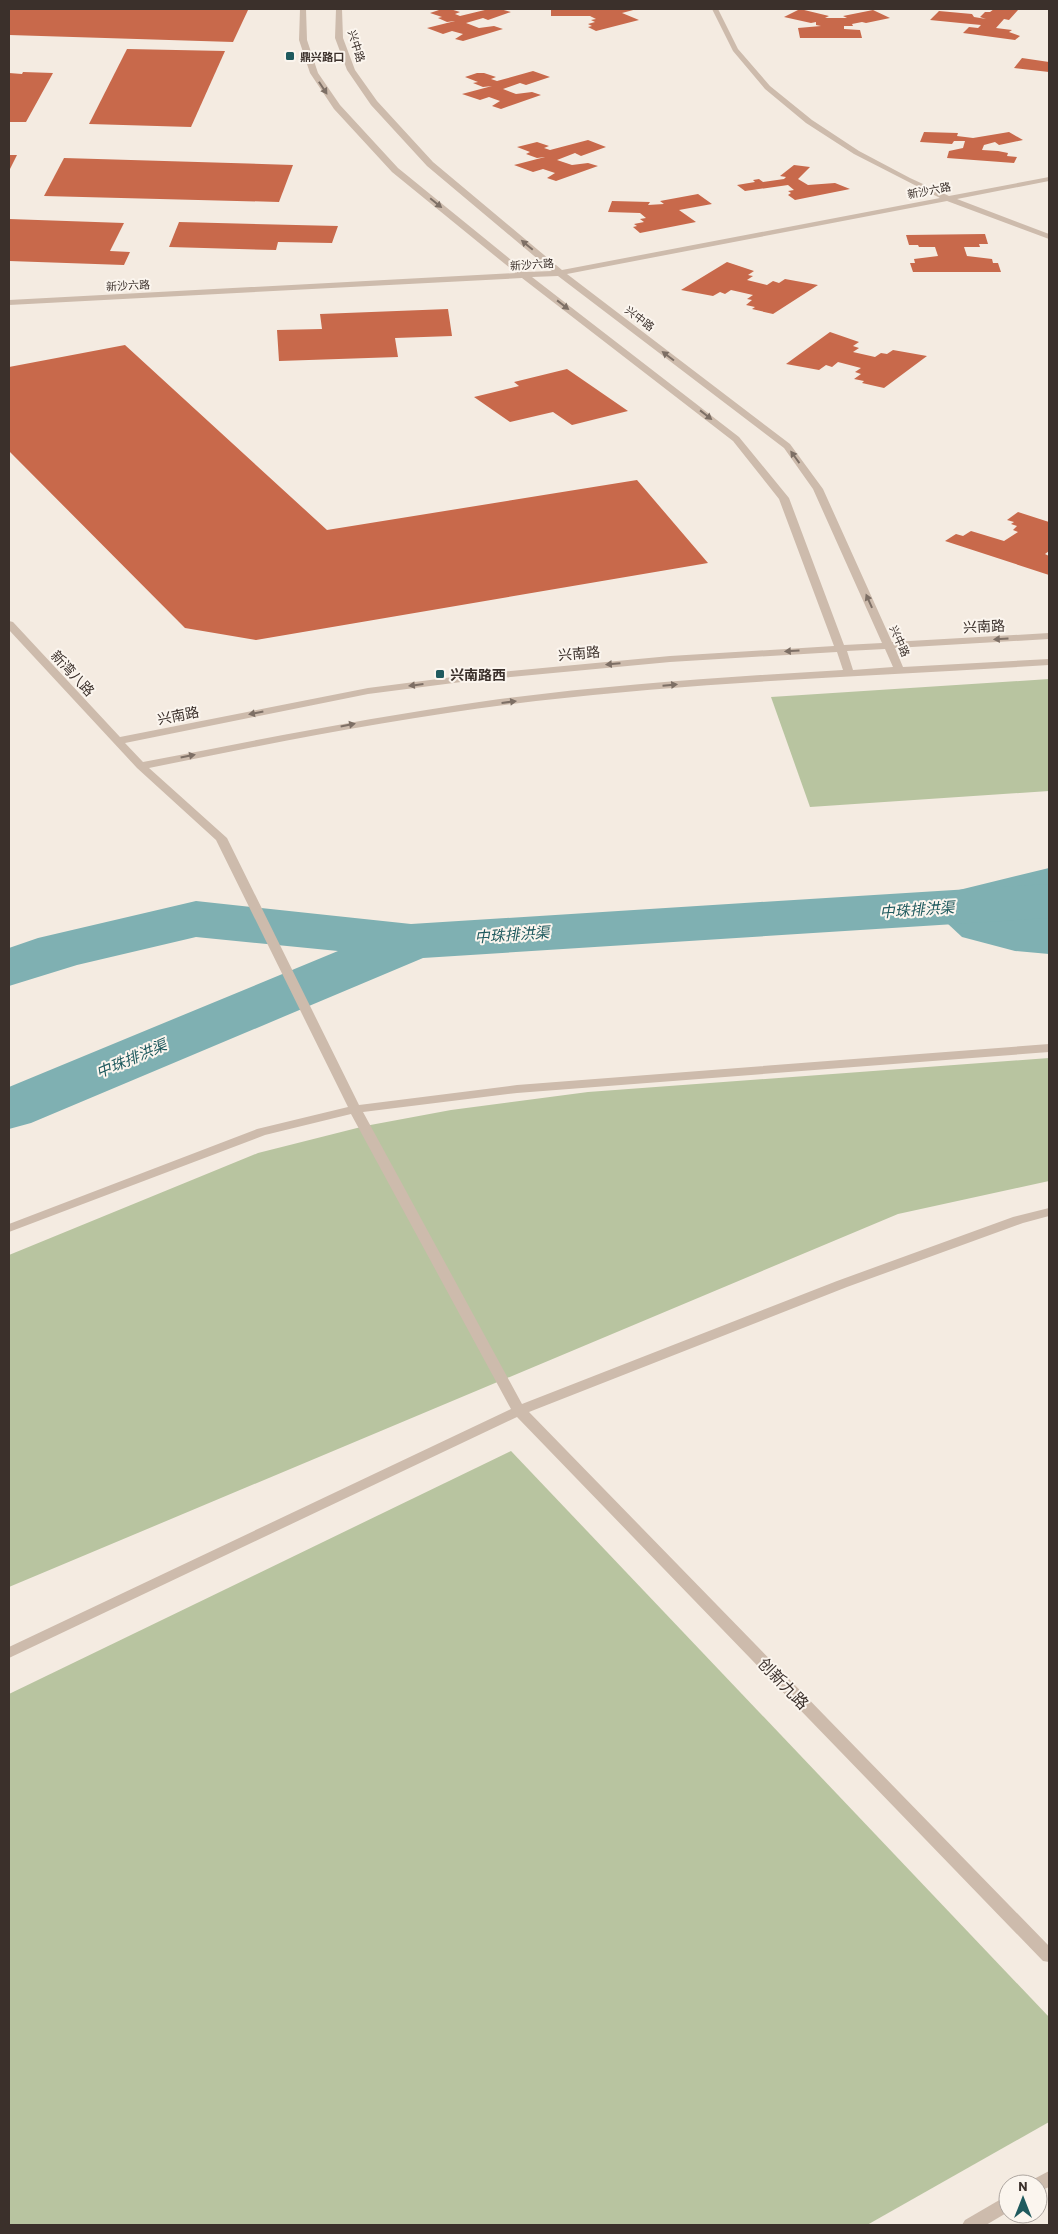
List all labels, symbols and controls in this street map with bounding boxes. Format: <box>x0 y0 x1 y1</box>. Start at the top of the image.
street label: 兴中路 <box>346 28 368 64</box>
marker: 鼎兴路口 <box>284 50 296 62</box>
place label: 鼎兴路口 <box>300 50 344 63</box>
one-way arrow <box>319 81 328 95</box>
street label: 新沙六路 <box>906 179 952 201</box>
one-way arrow <box>430 198 443 209</box>
one-way arrow <box>520 240 533 251</box>
street label: 新沙六路 <box>510 256 554 272</box>
street label: 新沙六路 <box>106 277 150 293</box>
one-way arrow <box>556 300 570 310</box>
street label: 兴中路 <box>623 303 657 333</box>
one-way arrow <box>662 351 675 361</box>
one-way arrow <box>699 410 712 421</box>
one-way arrow <box>790 450 800 464</box>
one-way arrow <box>864 594 872 608</box>
street label: 兴南路 <box>963 616 1005 636</box>
street label: 兴中路 <box>887 623 913 659</box>
one-way arrow <box>992 635 1008 643</box>
street label: 兴南路 <box>557 643 601 663</box>
street label: 新湾八路 <box>48 647 98 699</box>
one-way arrow <box>784 648 800 656</box>
one-way arrow <box>604 660 620 668</box>
place label: 兴南路西 <box>450 666 506 683</box>
marker: 兴南路西 <box>434 668 446 680</box>
one-way arrow <box>408 681 424 689</box>
one-way arrow <box>663 681 679 689</box>
one-way arrow <box>501 698 517 706</box>
street label: 兴南路 <box>156 703 200 727</box>
one-way arrow <box>249 709 264 717</box>
one-way arrow <box>340 721 356 729</box>
one-way arrow <box>181 752 197 760</box>
water label: 中珠排洪渠 <box>879 897 957 921</box>
water label: 中珠排洪渠 <box>474 922 552 946</box>
water label: 中珠排洪渠 <box>93 1034 171 1081</box>
street label: 创新九路 <box>755 1653 813 1713</box>
north arrow <box>998 2174 1048 2224</box>
text: N <box>1018 2177 1028 2194</box>

